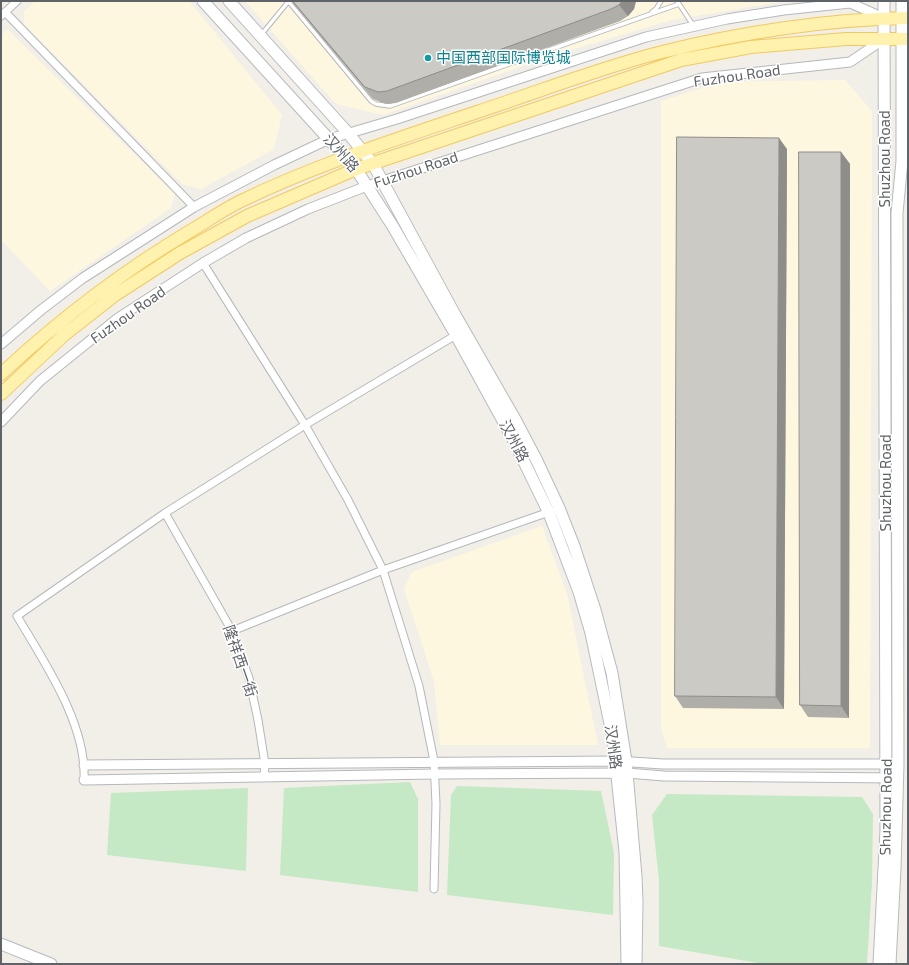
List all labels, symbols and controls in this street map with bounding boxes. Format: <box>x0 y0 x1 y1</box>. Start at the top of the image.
place label: 中国西部国际博览城 <box>436 49 571 67</box>
marker: 中国西部国际博览城 <box>423 53 433 63</box>
street label: Fuzhou Road <box>692 61 782 91</box>
street label: Shuzhou Road <box>876 110 894 208</box>
street label: 汉州路 <box>319 130 363 176</box>
street label: Fuzhou Road <box>372 148 460 192</box>
street label: Fuzhou Road <box>87 282 169 348</box>
street label: 汉州路 <box>495 417 533 465</box>
street label: Shuzhou Road <box>877 434 895 532</box>
street label: 隆祥西一街 <box>219 623 261 699</box>
street label: 汉州路 <box>601 723 625 771</box>
street label: Shuzhou Road <box>876 758 896 856</box>

